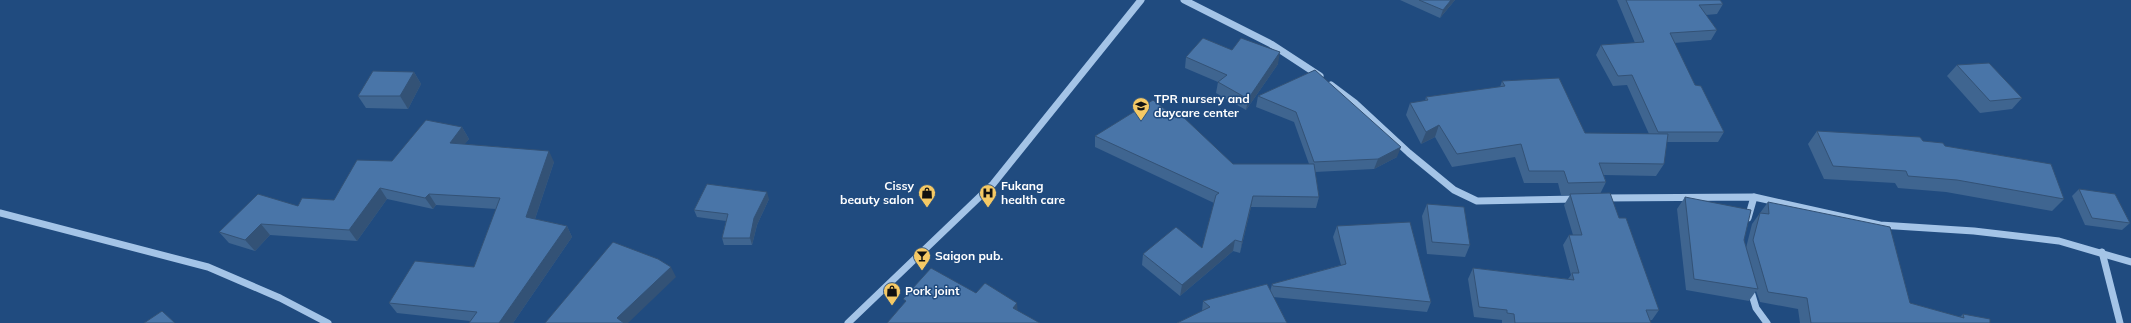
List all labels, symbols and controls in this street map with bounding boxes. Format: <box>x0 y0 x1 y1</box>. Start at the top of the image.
place label: TPR nursery and daycare center <box>1154 91 1250 120</box>
school or university icon: TPR nursery and daycare center <box>1131 96 1151 121</box>
place label: Cissy beauty salon <box>840 178 914 207</box>
place label: Fukang health care <box>1001 178 1066 207</box>
shop icon: Cissy beauty salon <box>917 183 937 208</box>
hospital icon: Fukang health care <box>978 183 998 208</box>
bar icon: Saigon pub. <box>912 246 932 271</box>
place label: Saigon pub. <box>935 248 1003 263</box>
shop icon: Pork joint <box>882 281 902 306</box>
place label: Pork joint <box>905 283 960 298</box>

